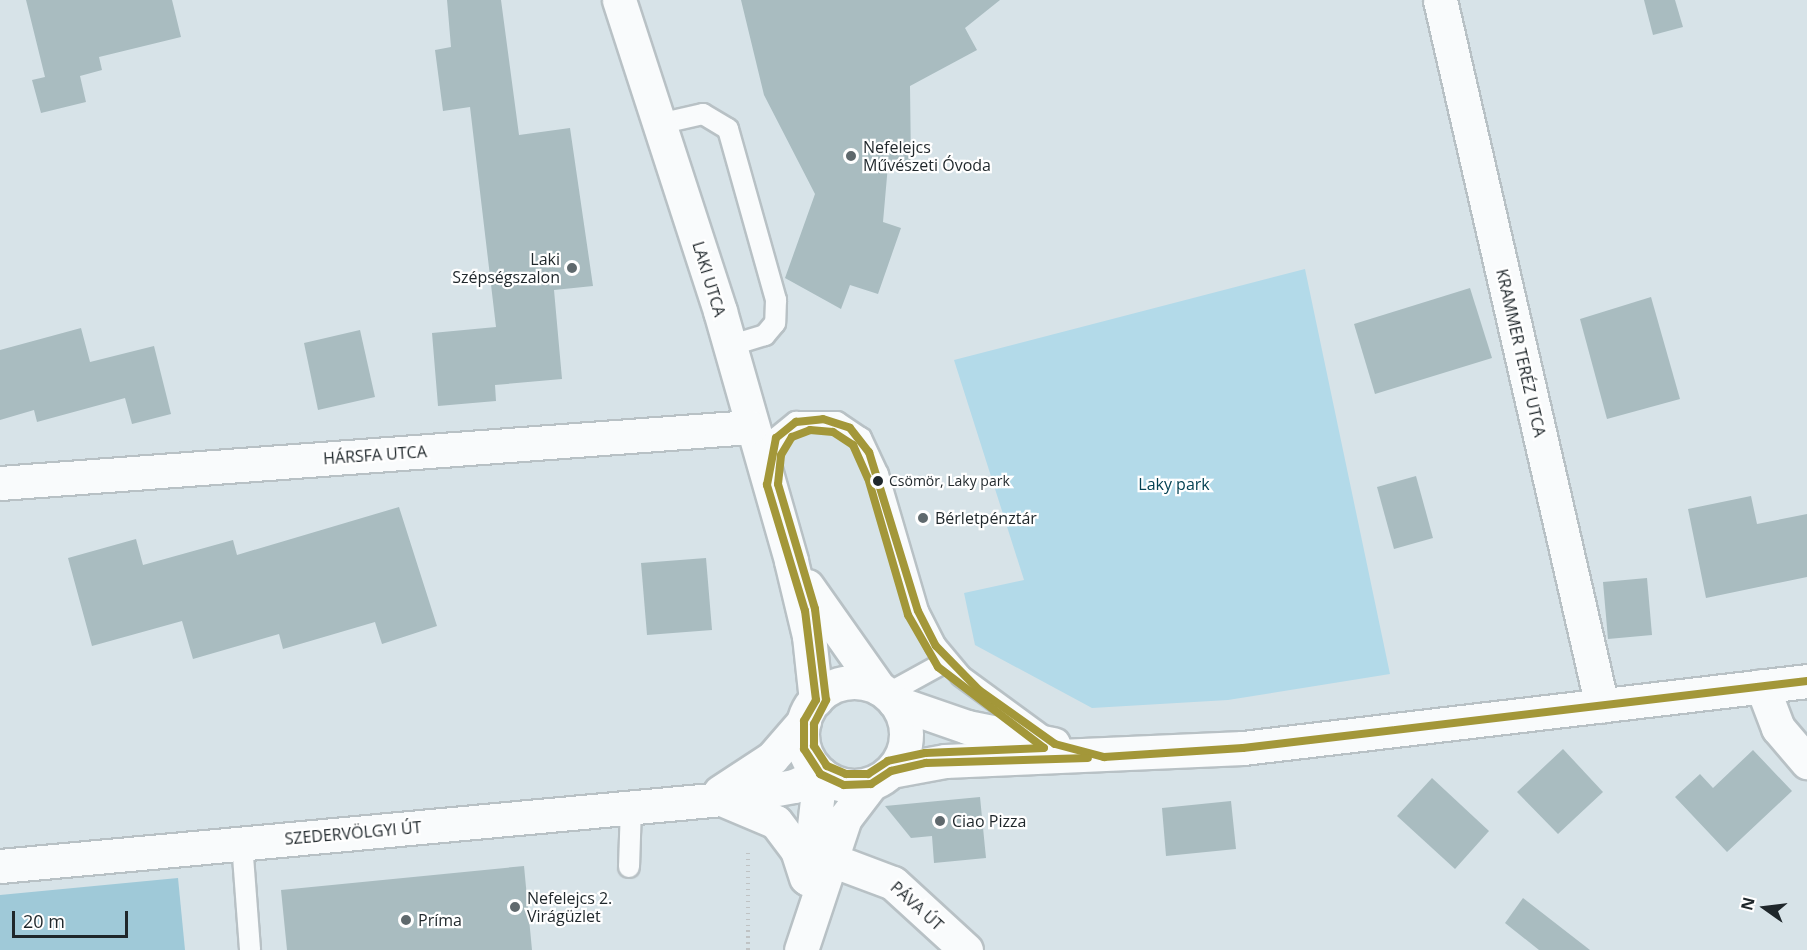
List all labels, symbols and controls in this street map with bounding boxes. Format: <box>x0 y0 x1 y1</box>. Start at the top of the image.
place label: Nefelejcs Művészeti Óvoda <box>863 137 991 175</box>
marker: Nefelejcs Művészeti Óvoda <box>844 149 858 163</box>
street label: LAKI UTCA <box>688 239 730 319</box>
place label: Laki Szépségszalon <box>452 249 560 287</box>
marker: Laki Szépségszalon <box>565 261 579 275</box>
street label: KRAMMER TERÉZ UTCA <box>1492 267 1550 439</box>
street label: HÁRSFA UTCA <box>323 442 427 468</box>
place label: Csömör, Laky park <box>889 473 1010 489</box>
park label: Laky park <box>1138 474 1210 494</box>
marker: Csömör, Laky park <box>872 475 884 487</box>
place label: Bérletpénztár <box>935 508 1037 528</box>
marker: Bérletpénztár <box>916 511 930 525</box>
place label: Ciao Pizza <box>952 811 1026 831</box>
marker: Ciao Pizza <box>933 814 947 828</box>
street label: SZEDERVÖLGYI ÚT <box>284 817 422 849</box>
street label: PÁVA ÚT <box>887 877 947 935</box>
north arrow <box>1735 878 1795 938</box>
place label: Nefelejcs 2. Virágüzlet <box>527 888 612 926</box>
text: N <box>1735 895 1760 913</box>
scale bar <box>15 899 130 937</box>
marker: Nefelejcs 2. Virágüzlet <box>508 900 522 914</box>
text: 20 m <box>23 909 65 933</box>
place label: Príma <box>418 910 462 930</box>
marker: Príma <box>399 913 413 927</box>

